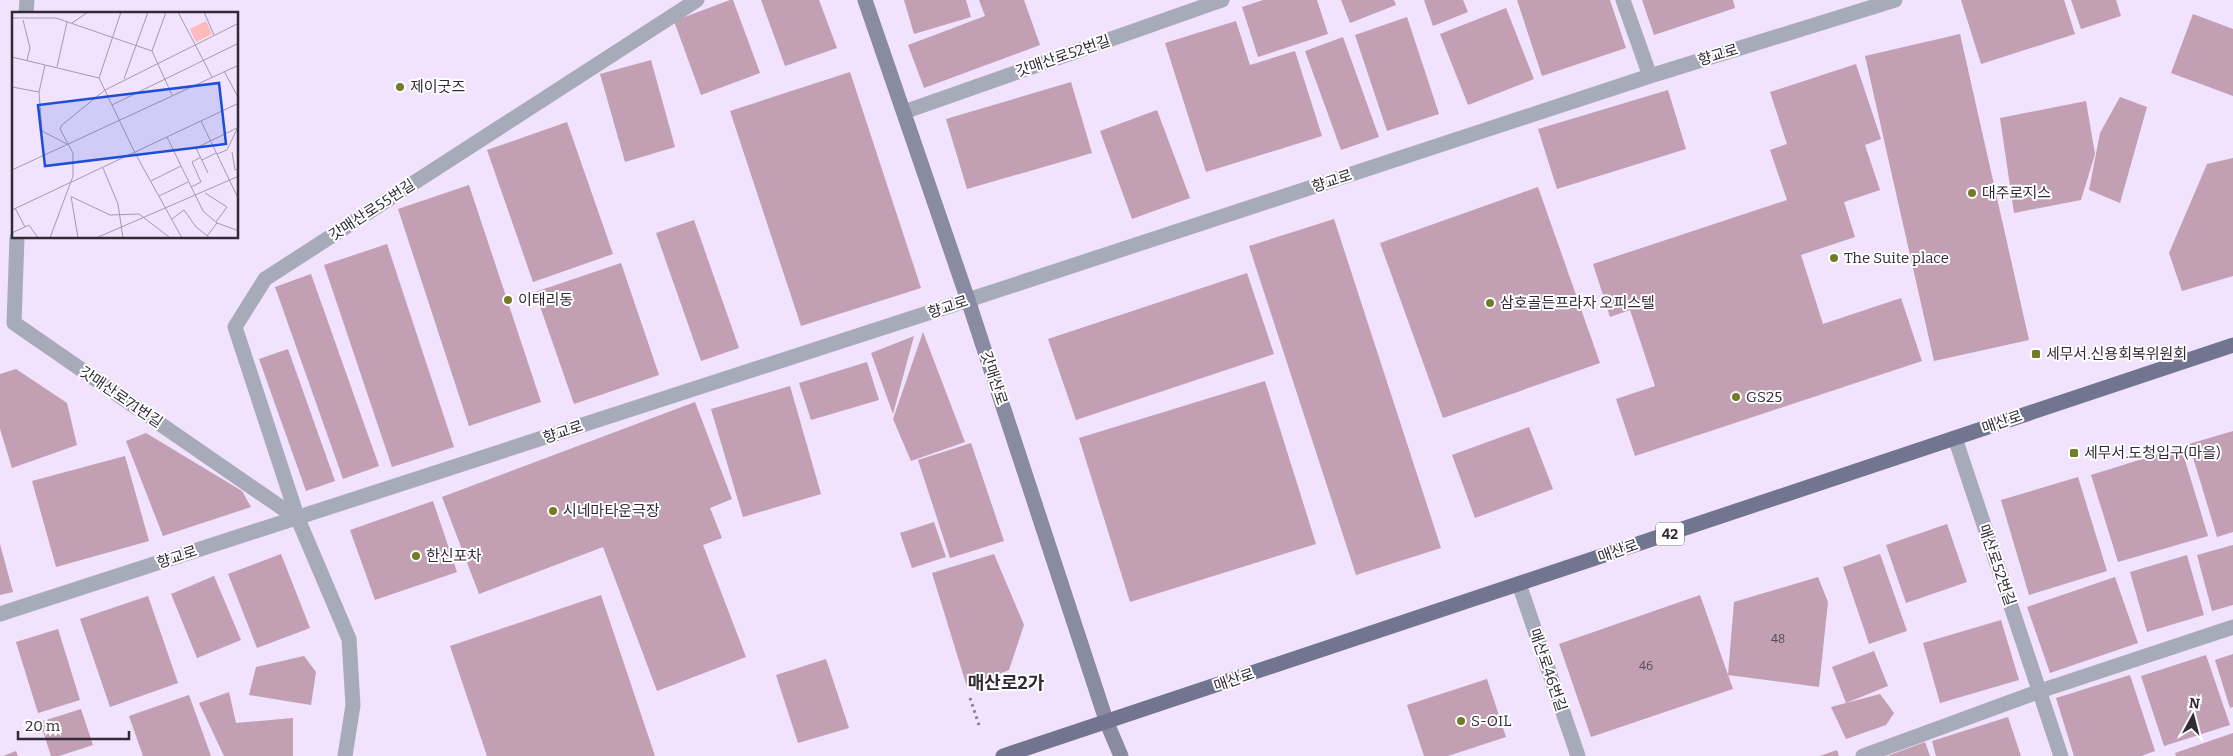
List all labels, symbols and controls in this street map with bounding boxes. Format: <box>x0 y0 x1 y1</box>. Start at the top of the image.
inset map <box>12 12 239 239</box>
street label: 갓매산로52번길 <box>1013 31 1113 81</box>
street label: 향교로 <box>1696 40 1740 70</box>
place label: 제이굿즈 <box>410 78 465 96</box>
marker: 제이굿즈 <box>394 81 406 93</box>
street label: 향교로 <box>1310 166 1354 196</box>
street label: 갓매산로55번길 <box>326 176 418 244</box>
place label: 대주로지스 <box>1982 184 2051 202</box>
marker: 대주로지스 <box>1966 187 1978 199</box>
place label: The Suite place <box>1844 249 1949 267</box>
marker: The Suite place <box>1828 252 1840 264</box>
place label: 이태리동 <box>518 291 573 309</box>
street label: 향교로 <box>926 292 970 322</box>
marker: 이태리동 <box>502 294 514 306</box>
place label: 삼호골든프라자 오피스텔 <box>1500 294 1655 312</box>
marker: 삼호골든프라자 오피스텔 <box>1484 297 1496 309</box>
place label: 세무서.신용회복위원회 <box>2046 345 2187 363</box>
marker: 세무서.신용회복위원회 <box>2030 348 2042 360</box>
street label: 갓매산로 <box>977 349 1011 407</box>
street label: 갓매산로71번길 <box>76 363 166 431</box>
place label: GS25 <box>1746 388 1782 406</box>
marker: GS25 <box>1730 391 1742 403</box>
street label: 매산로 <box>1979 407 2025 437</box>
street label: 향교로 <box>541 417 585 447</box>
place label: 세무서.도청입구(마을) <box>2084 444 2221 462</box>
marker: 세무서.도청입구(마을) <box>2068 447 2080 459</box>
place label: 시네마타운극장 <box>563 502 660 520</box>
marker: 시네마타운극장 <box>547 505 559 517</box>
road number: 42 <box>1656 522 1684 546</box>
street label: 매산로52번길 <box>1975 522 2019 608</box>
street label: 매산로 <box>1595 536 1641 566</box>
street label: 향교로 <box>155 542 199 572</box>
place label: 한신포차 <box>426 547 481 565</box>
marker: 한신포차 <box>410 550 422 562</box>
street label: 매산로46번길 <box>1525 626 1571 714</box>
house number: 48 <box>1771 632 1785 646</box>
house number: 46 <box>1639 659 1653 673</box>
street label: 매산로 <box>1211 665 1257 695</box>
district label: 매산로2가 <box>968 672 1045 694</box>
north arrow <box>2168 691 2218 741</box>
text: N <box>2188 694 2201 713</box>
scale bar <box>18 708 129 740</box>
place label: S-OIL <box>1471 712 1512 730</box>
marker: S-OIL <box>1455 715 1467 727</box>
text: 20 m <box>25 717 61 735</box>

